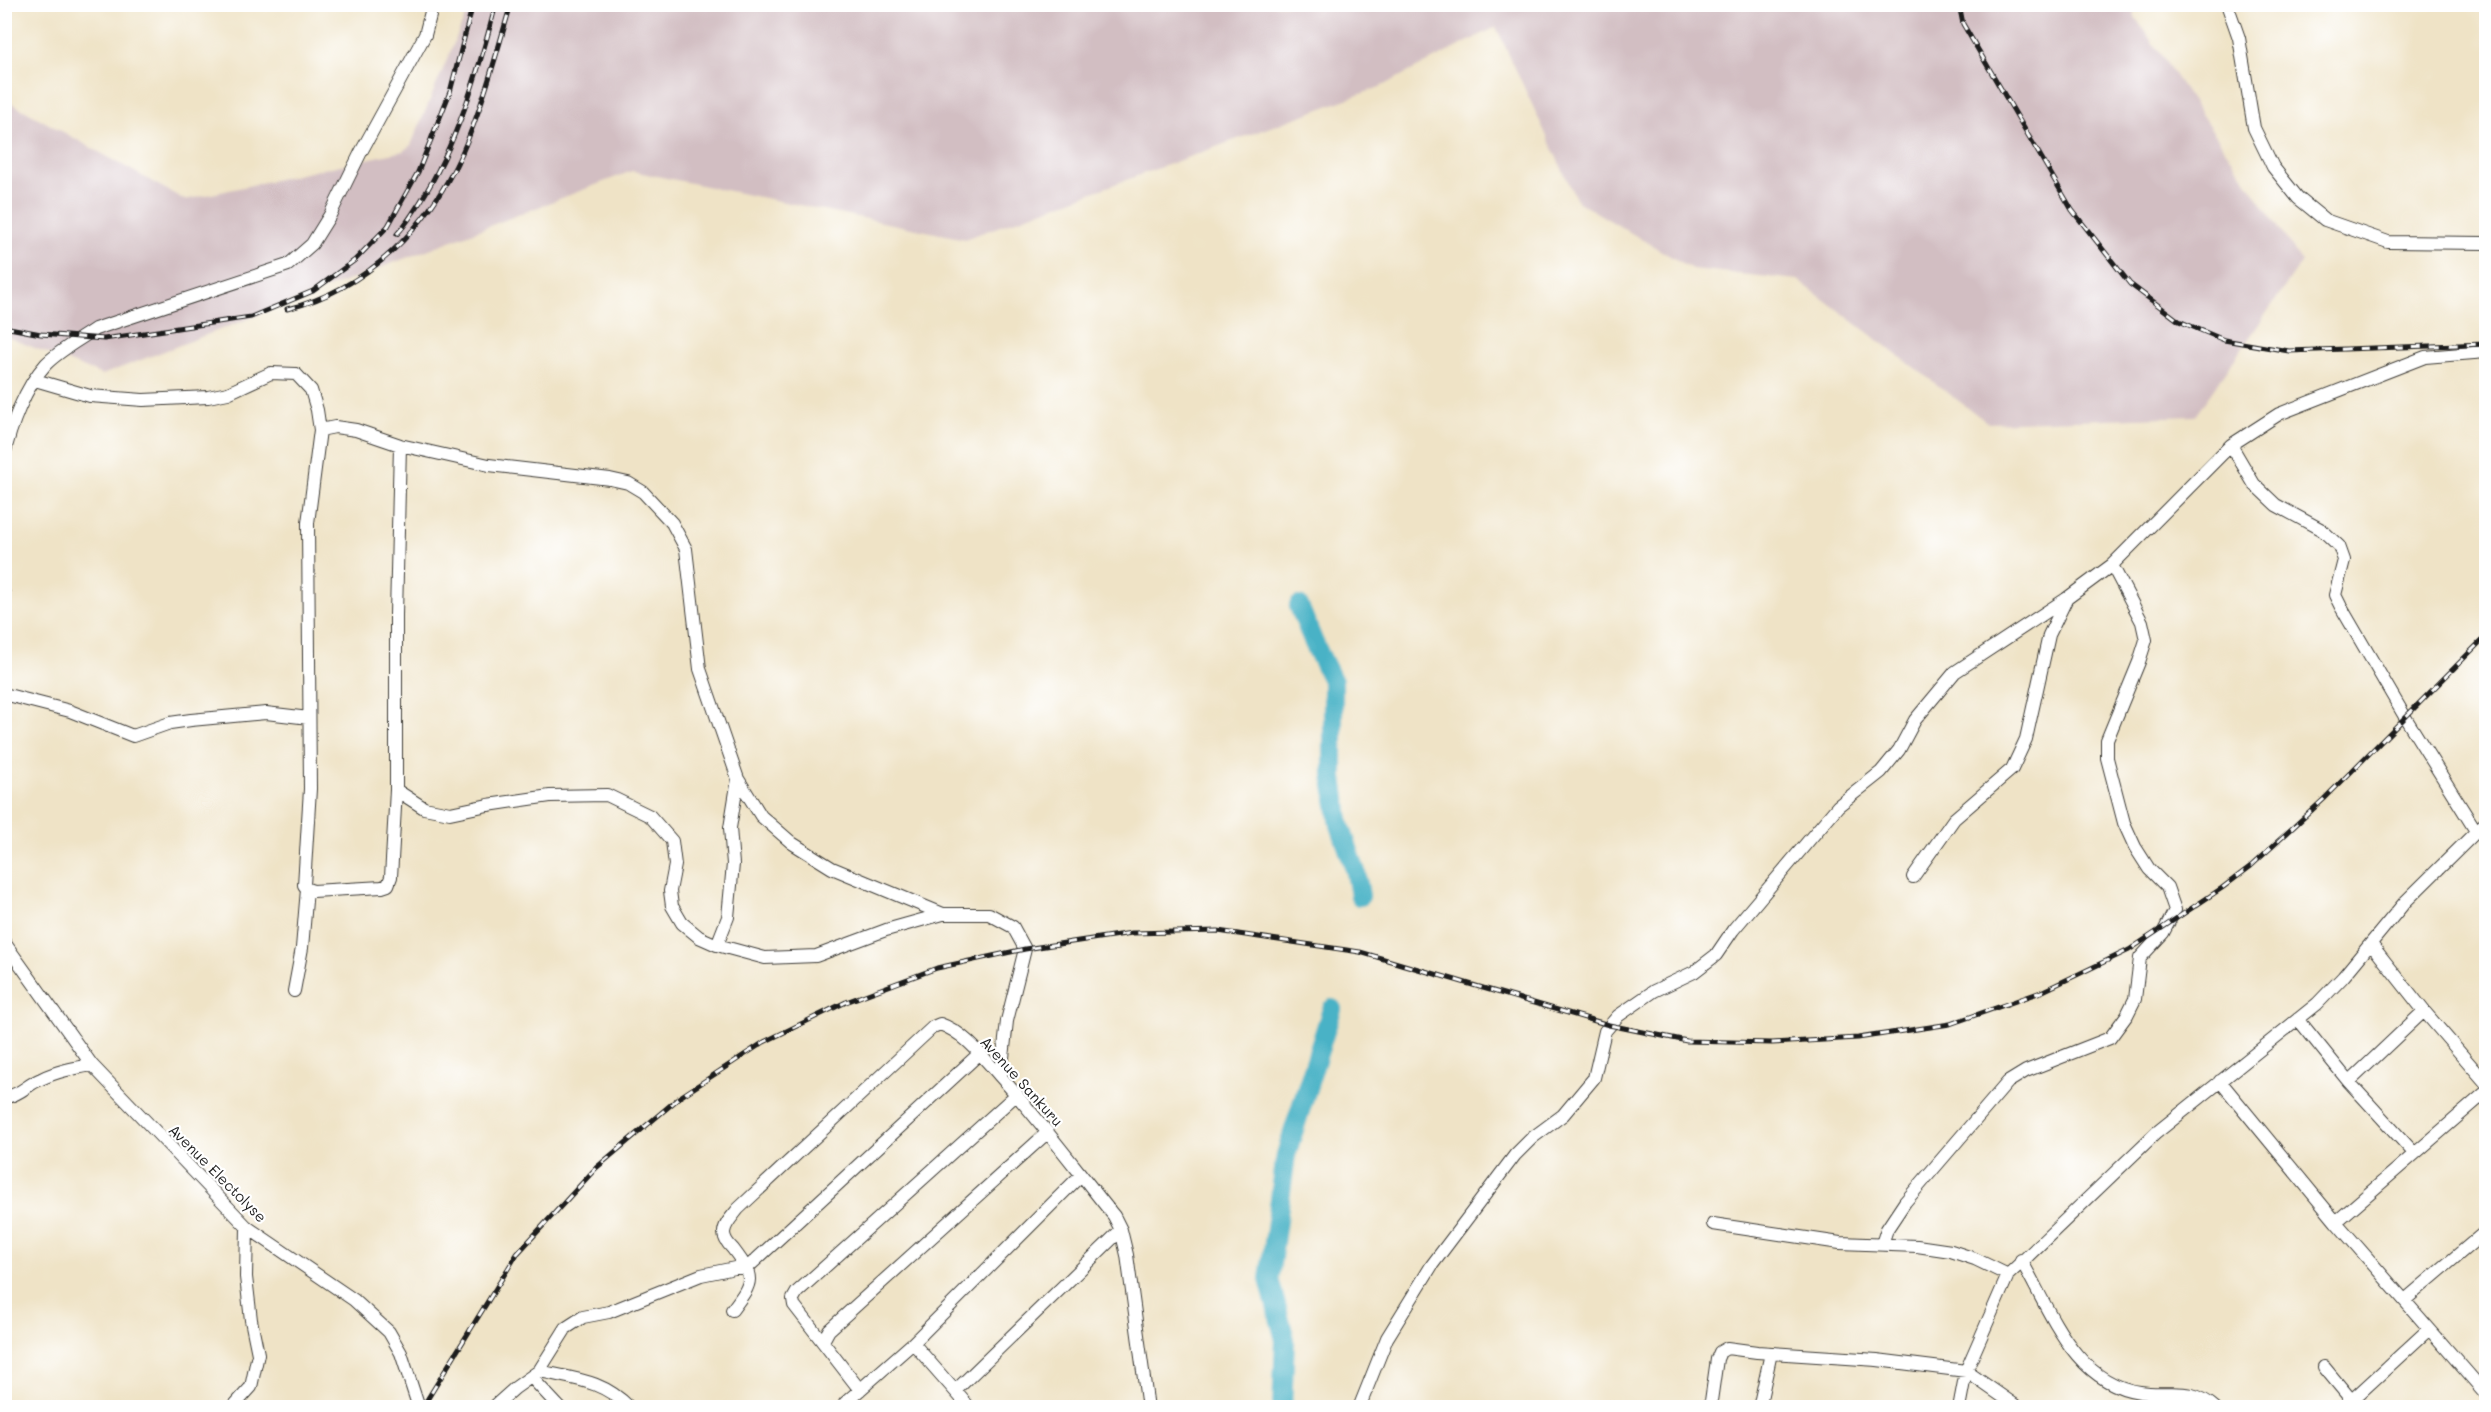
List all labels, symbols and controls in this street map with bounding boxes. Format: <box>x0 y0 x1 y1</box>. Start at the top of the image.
street label: Avenue Sankuru <box>976 1032 1068 1130</box>
street label: Avenue Electolyse <box>165 1120 271 1226</box>

